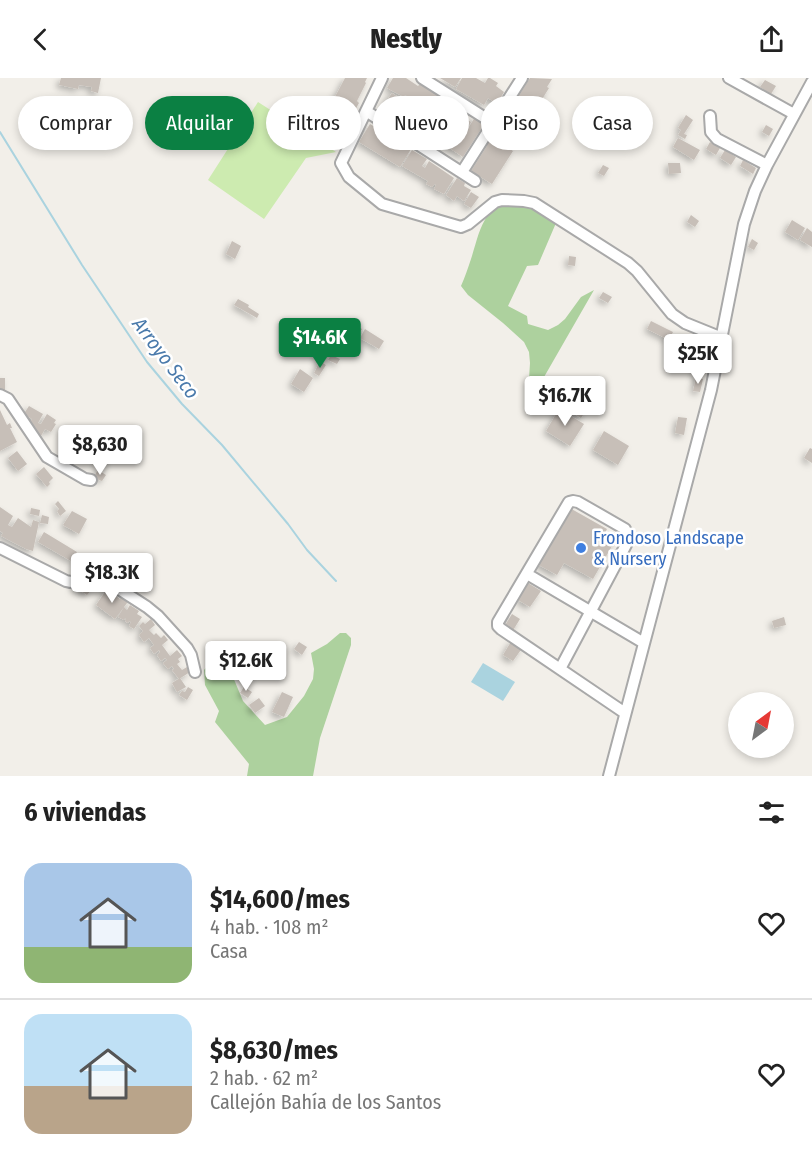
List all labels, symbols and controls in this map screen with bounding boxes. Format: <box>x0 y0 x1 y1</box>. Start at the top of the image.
icon: back <box>24 23 57 56</box>
text: Nestly <box>370 23 442 55</box>
icon: share <box>755 23 788 56</box>
chip: Comprar <box>18 96 133 150</box>
chip: Alquilar <box>145 96 254 150</box>
chip: Filtros <box>266 96 361 150</box>
chip: Nuevo <box>373 96 469 150</box>
chip: Piso <box>481 96 560 150</box>
chip: Casa <box>572 96 653 150</box>
water label: Arroyo Seco <box>127 312 204 403</box>
pin: $14.6K <box>271 318 369 369</box>
text: $14.6K <box>293 325 347 349</box>
pin: $25K <box>662 334 734 385</box>
text: $25K <box>678 341 718 365</box>
pin: $16.7K <box>516 376 614 427</box>
text: $16.7K <box>539 383 591 407</box>
pin: $8,630 <box>51 425 149 476</box>
text: $8,630 <box>72 432 128 456</box>
place label: Frondoso Landscape & Nursery <box>593 527 744 570</box>
marker: Frondoso Landscape & Nursery <box>574 541 588 555</box>
pin: $18.3K <box>63 553 161 604</box>
text: $18.3K <box>85 560 139 584</box>
pin: $12.6K <box>197 641 295 692</box>
text: $12.6K <box>219 648 273 672</box>
north arrow <box>728 692 794 758</box>
map controls <box>728 692 794 758</box>
icon: filters <box>755 796 788 829</box>
text: 6 viviendas <box>24 797 146 828</box>
text: $14,600/mes <box>210 884 350 915</box>
icon: home <box>72 887 144 959</box>
icon: heart <box>755 907 788 940</box>
text: 4 hab. · 108 m² <box>210 915 328 939</box>
text: Casa <box>210 939 248 963</box>
text: $8,630/mes <box>210 1035 338 1066</box>
icon: home <box>72 1038 144 1110</box>
icon: heart <box>755 1058 788 1091</box>
text: 2 hab. · 62 m² <box>210 1066 318 1090</box>
text: Callejón Bahía de los Santos <box>210 1090 441 1114</box>

